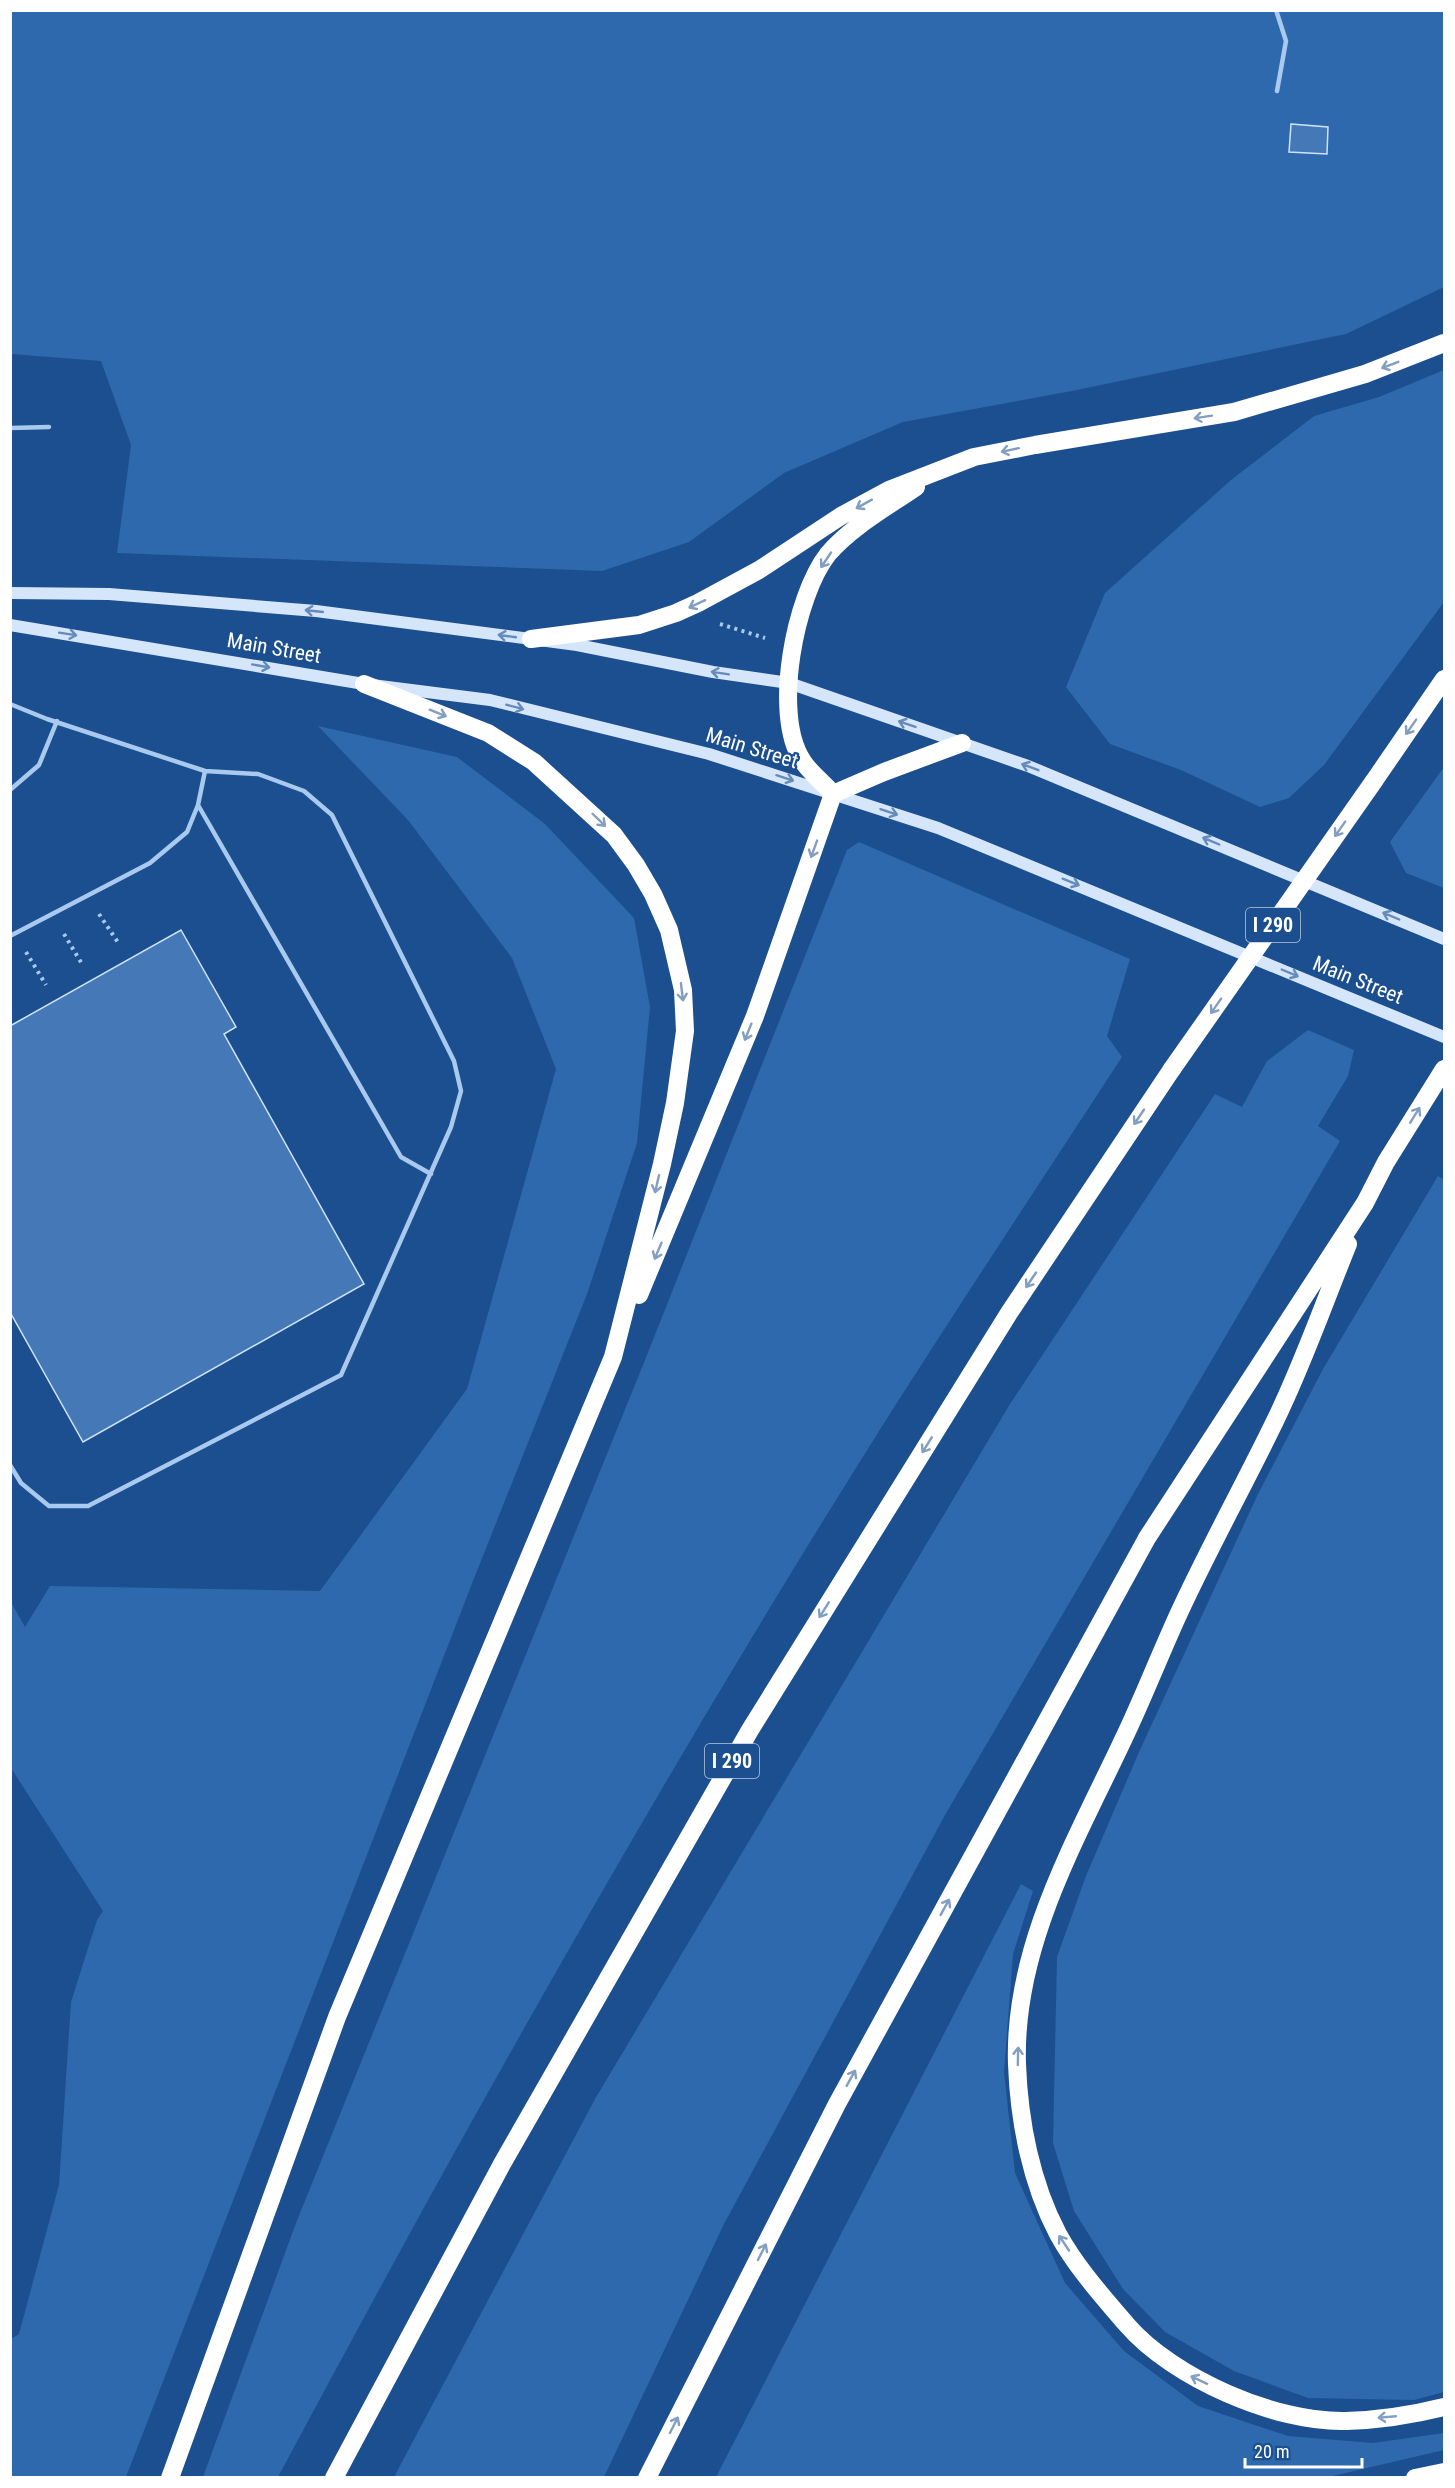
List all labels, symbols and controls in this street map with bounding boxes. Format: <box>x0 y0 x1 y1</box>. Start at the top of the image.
one-way arrow <box>1381 360 1400 371</box>
one-way arrow <box>1193 412 1213 423</box>
one-way arrow <box>1001 445 1021 456</box>
one-way arrow <box>856 498 873 510</box>
one-way arrow <box>819 551 831 568</box>
one-way arrow <box>688 598 706 610</box>
one-way arrow <box>304 605 324 616</box>
street label: Main Street <box>225 628 323 668</box>
one-way arrow <box>58 629 78 640</box>
one-way arrow <box>498 630 517 641</box>
one-way arrow <box>250 661 270 672</box>
one-way arrow <box>710 667 730 678</box>
one-way arrow <box>505 701 524 713</box>
one-way arrow <box>429 708 447 719</box>
one-way arrow <box>898 717 917 728</box>
one-way arrow <box>1405 718 1417 735</box>
street label: Main Street <box>703 723 801 773</box>
one-way arrow <box>1021 761 1040 772</box>
one-way arrow <box>775 773 794 784</box>
one-way arrow <box>879 807 898 818</box>
one-way arrow <box>591 813 606 828</box>
one-way arrow <box>1334 821 1346 837</box>
one-way arrow <box>1202 835 1220 846</box>
one-way arrow <box>807 839 818 858</box>
one-way arrow <box>1061 877 1080 888</box>
road number: I 290 <box>1246 908 1300 942</box>
one-way arrow <box>1382 910 1400 921</box>
street label: Main Street <box>1309 951 1407 1009</box>
one-way arrow <box>1280 968 1298 979</box>
one-way arrow <box>677 982 688 1002</box>
one-way arrow <box>1210 997 1222 1014</box>
one-way arrow <box>742 1023 753 1041</box>
one-way arrow <box>1409 1107 1422 1124</box>
one-way arrow <box>1133 1109 1146 1126</box>
one-way arrow <box>651 1174 662 1194</box>
one-way arrow <box>652 1242 663 1260</box>
one-way arrow <box>1025 1271 1037 1288</box>
one-way arrow <box>921 1436 933 1453</box>
one-way arrow <box>818 1601 830 1618</box>
road number: I 290 <box>705 1744 759 1778</box>
one-way arrow <box>939 1899 951 1916</box>
one-way arrow <box>1012 2047 1024 2067</box>
one-way arrow <box>845 2070 857 2087</box>
one-way arrow <box>1058 2235 1070 2252</box>
one-way arrow <box>757 2243 768 2261</box>
one-way arrow <box>1191 2373 1209 2385</box>
one-way arrow <box>1378 2412 1398 2423</box>
one-way arrow <box>668 2417 680 2435</box>
scale bar <box>1245 2431 1362 2469</box>
text: 20 m <box>1254 2441 1289 2462</box>

